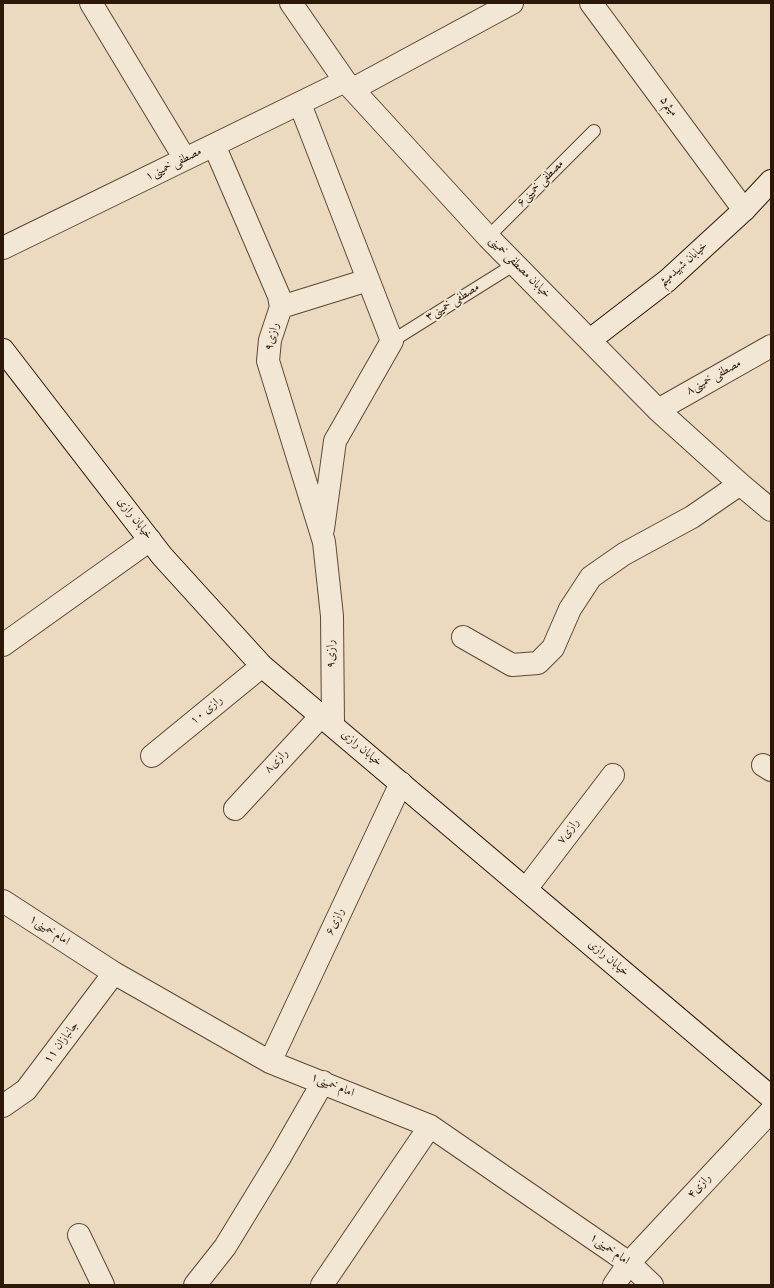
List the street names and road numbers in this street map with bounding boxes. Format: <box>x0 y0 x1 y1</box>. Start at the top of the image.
street label: میثم۵ <box>656 94 680 120</box>
street label: مصطفی خمینی۱ <box>144 145 204 185</box>
street label: مصطفی خمینی۶ <box>514 157 568 211</box>
street label: خیابان مصطفی خمینی <box>485 234 553 302</box>
street label: خیابان شهیدمیثم <box>657 239 711 291</box>
street label: مصطفی خمینی۳ <box>423 281 483 325</box>
street label: رازی۹ <box>263 321 283 353</box>
street label: مصطفی خمینی۸ <box>684 357 744 399</box>
street label: خیابان رازی <box>113 495 155 543</box>
street label: رازی۹ <box>325 640 339 668</box>
street label: رازی ۱۰ <box>188 693 226 729</box>
street label: خیابان رازی <box>337 728 385 770</box>
street label: رازی۸ <box>262 747 292 777</box>
street label: رازی۷ <box>555 816 583 848</box>
street label: رازی۶ <box>323 906 349 938</box>
street label: امام خمینی۱ <box>26 913 72 949</box>
street label: خیابان رازی <box>584 938 632 980</box>
street label: جانبازان ۱۱ <box>42 1019 82 1067</box>
street label: امام خمینی۱ <box>308 1071 356 1101</box>
street label: رازی۴ <box>685 1172 715 1202</box>
street label: امام خمینی۱ <box>586 1231 632 1269</box>

